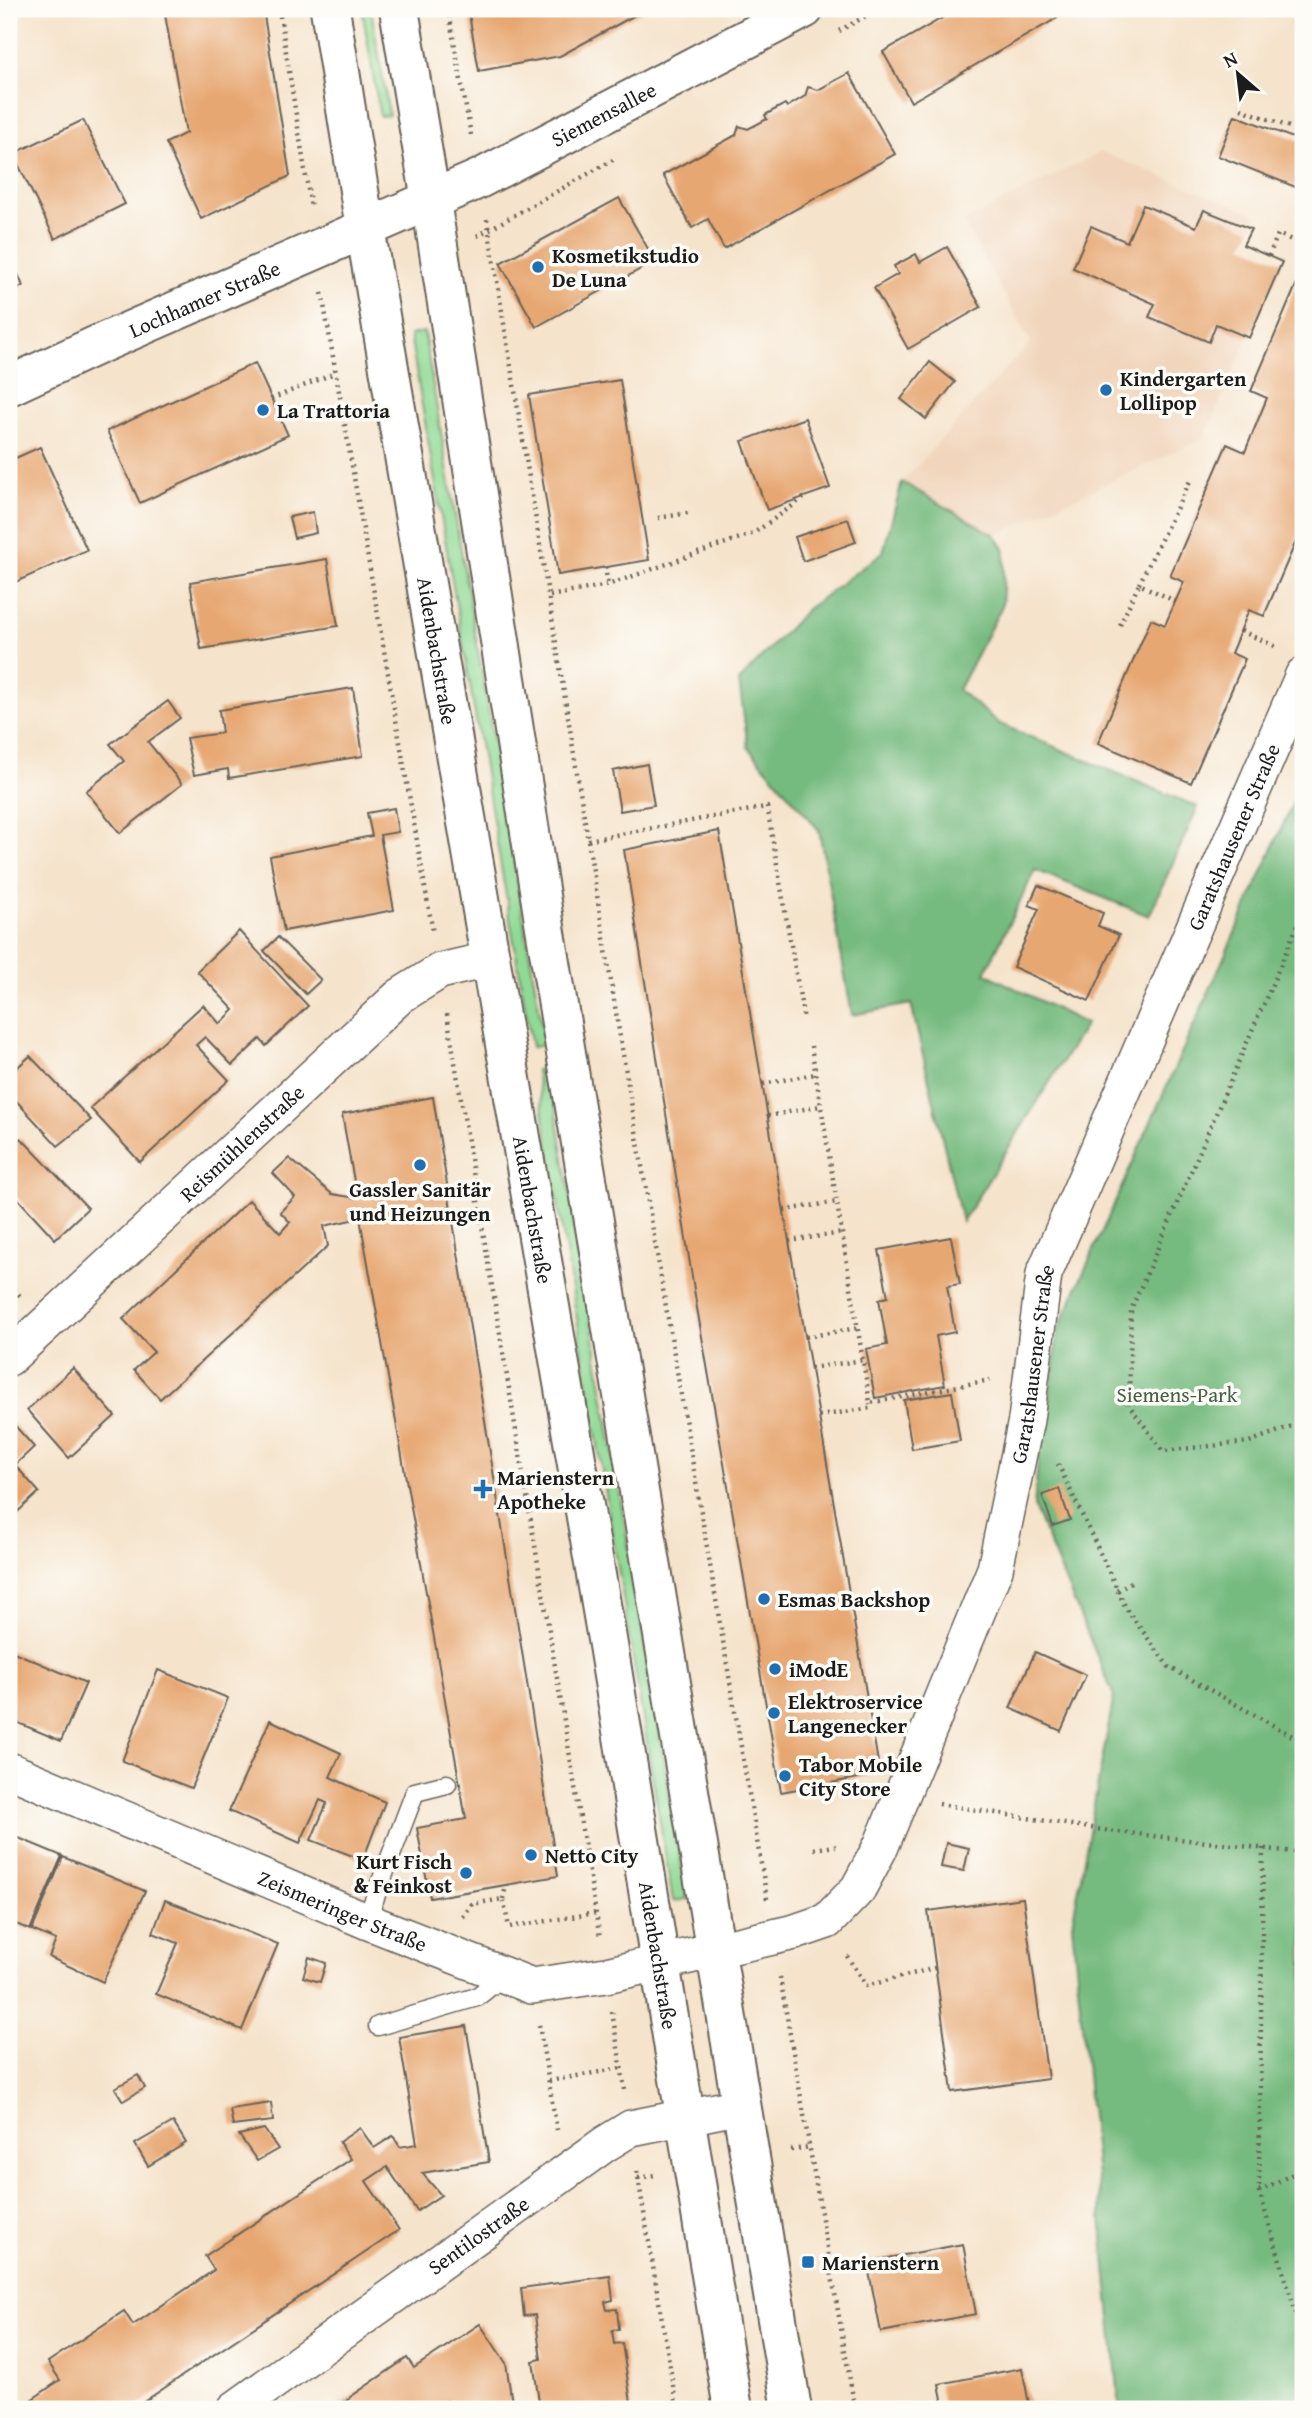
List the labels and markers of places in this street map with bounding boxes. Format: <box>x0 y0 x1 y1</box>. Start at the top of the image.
place label: Kosmetikstudio De Luna <box>552 240 699 295</box>
marker: Kosmetikstudio De Luna <box>530 259 546 275</box>
place label: Kindergarten Lollipop <box>1120 363 1247 418</box>
marker: Kindergarten Lollipop <box>1098 382 1114 398</box>
place label: La Trattoria <box>277 395 390 426</box>
marker: La Trattoria <box>255 402 271 418</box>
marker: Gassler Sanitär und Heizungen <box>412 1157 428 1173</box>
place label: Gassler Sanitär und Heizungen <box>349 1174 491 1229</box>
place label: Marienstern Apotheke <box>497 1462 615 1517</box>
marker: Marienstern Apotheke <box>475 1481 491 1497</box>
place label: Esmas Backshop <box>778 1584 930 1615</box>
marker: Esmas Backshop <box>756 1591 772 1607</box>
place label: iModE <box>789 1654 848 1685</box>
marker: iModE <box>767 1661 783 1677</box>
place label: Elektroservice Langenecker <box>788 1686 923 1741</box>
marker: Elektroservice Langenecker <box>766 1705 782 1721</box>
place label: Tabor Mobile City Store <box>799 1749 922 1804</box>
marker: Tabor Mobile City Store <box>777 1768 793 1784</box>
place label: Netto City <box>545 1840 638 1871</box>
place label: Kurt Fisch & Feinkost <box>354 1846 453 1901</box>
marker: Netto City <box>523 1847 539 1863</box>
marker: Kurt Fisch & Feinkost <box>458 1865 474 1881</box>
place label: Marienstern <box>822 2247 940 2278</box>
marker: Marienstern <box>800 2254 816 2270</box>

